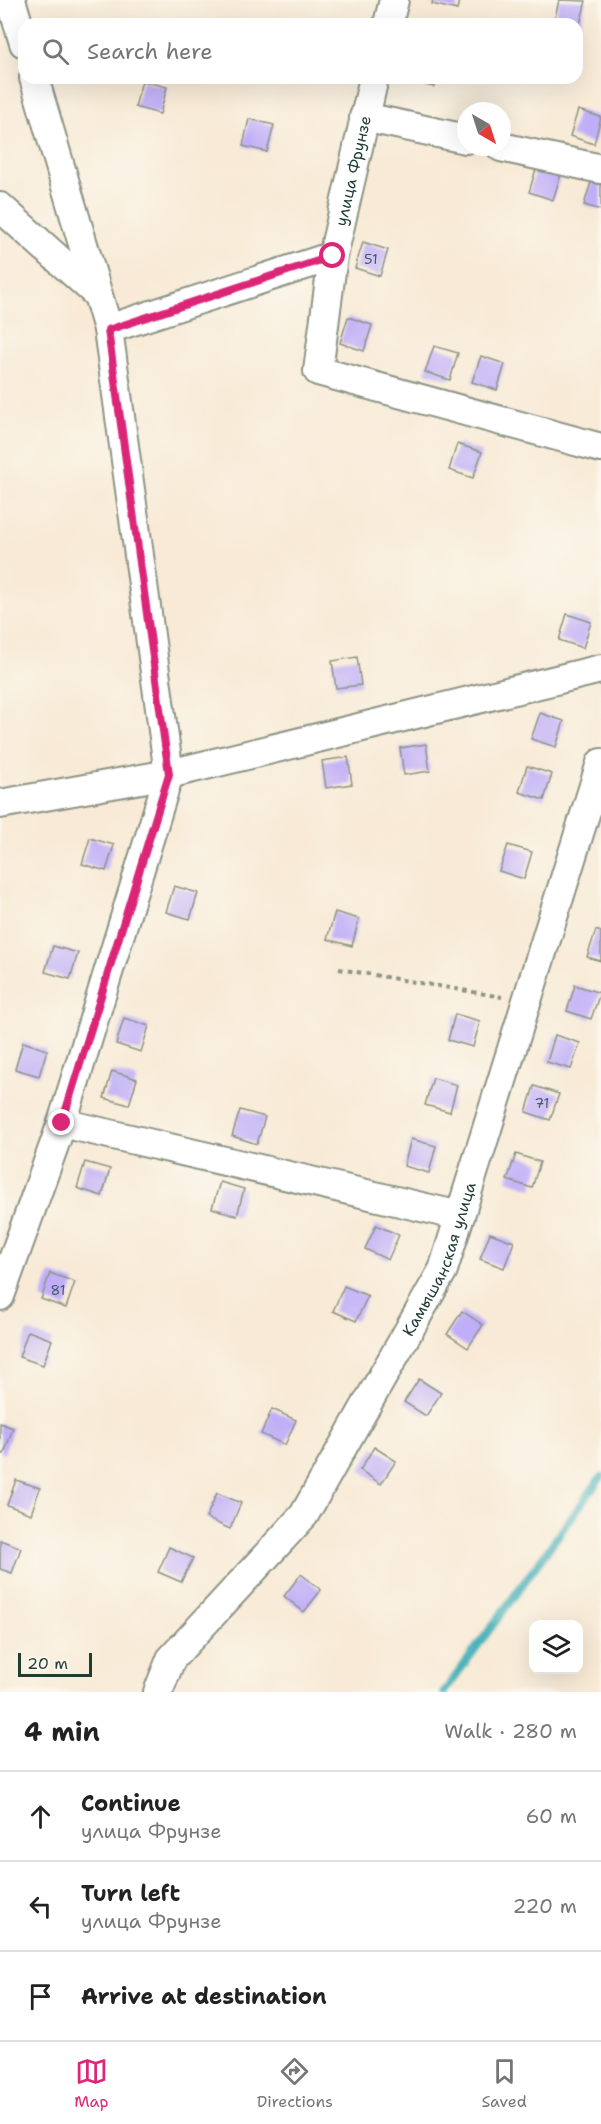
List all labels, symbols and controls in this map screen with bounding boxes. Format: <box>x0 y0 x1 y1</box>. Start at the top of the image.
search box <box>18 18 583 84</box>
icon: search <box>39 35 72 68</box>
text: Search here <box>87 37 213 66</box>
north arrow <box>457 102 511 156</box>
street label: улица Фрунзе <box>330 114 376 228</box>
route start <box>319 242 345 268</box>
house number: 51 <box>364 250 378 268</box>
house number: 71 <box>535 1094 549 1112</box>
route end <box>48 1109 74 1135</box>
street label: Камышанская улица <box>397 1179 480 1340</box>
house number: 81 <box>50 1281 66 1299</box>
map controls <box>529 1620 583 1674</box>
button: layers <box>529 1620 583 1674</box>
scale bar <box>18 1650 92 1678</box>
text: 20 m <box>27 1653 68 1674</box>
text: 4 min <box>24 1714 100 1749</box>
text: Walk · 280 m <box>444 1718 577 1744</box>
text: Continue <box>81 1789 181 1818</box>
icon: ahead <box>24 1800 57 1833</box>
text: 60 m <box>525 1803 577 1829</box>
text: улица Фрунзе <box>81 1818 222 1844</box>
text: Turn left <box>81 1879 180 1908</box>
icon: left <box>24 1890 57 1923</box>
text: 220 m <box>513 1893 577 1919</box>
text: улица Фрунзе <box>81 1908 222 1934</box>
icon: arrive <box>24 1980 57 2013</box>
text: Arrive at destination <box>81 1982 327 2011</box>
tab: Map <box>74 2055 108 2112</box>
tab: Directions <box>257 2055 333 2112</box>
tab: Saved <box>481 2055 527 2112</box>

